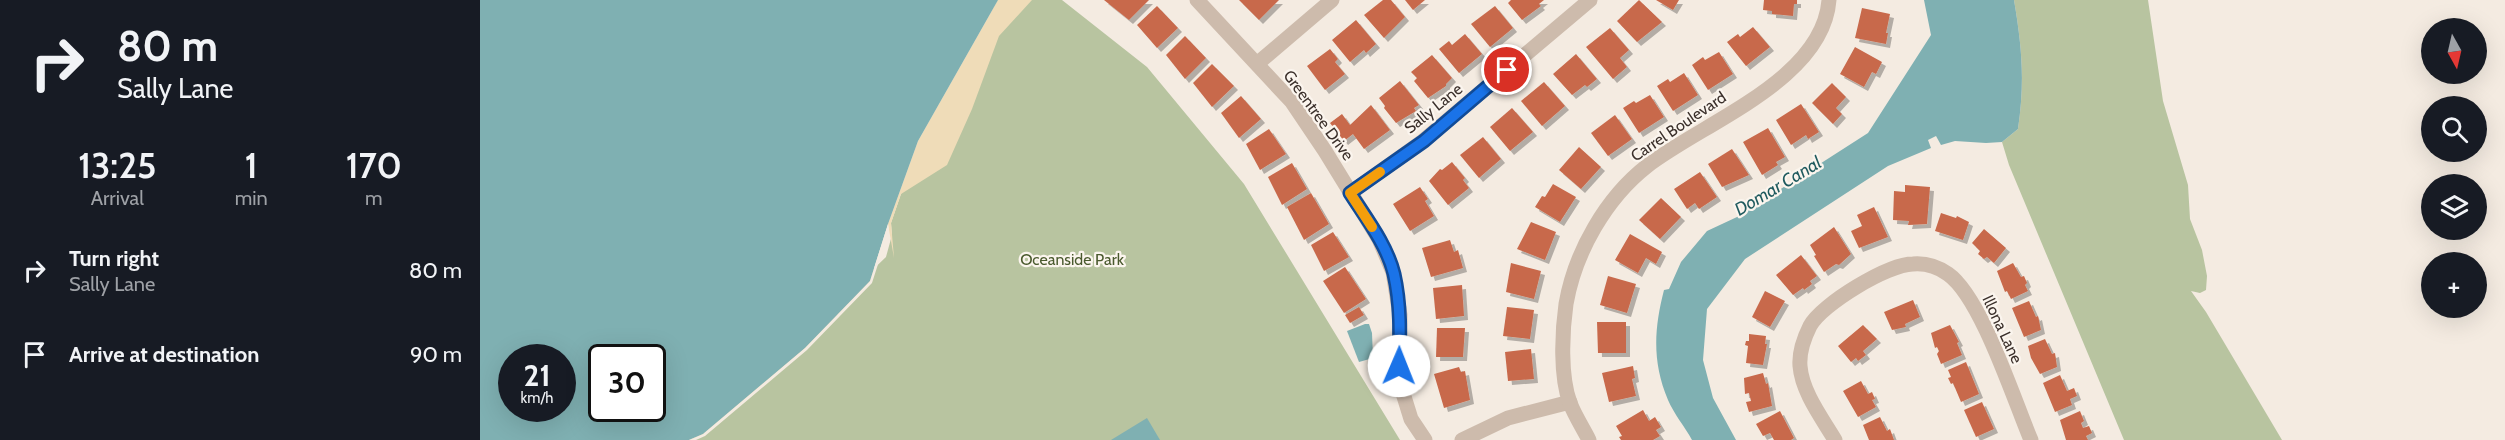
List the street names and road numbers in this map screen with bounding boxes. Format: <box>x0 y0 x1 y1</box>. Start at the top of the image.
street label: Greentree Drive <box>1280 66 1358 164</box>
street label: Sally Lane <box>1401 79 1466 137</box>
street label: Carrel Boulevard <box>1627 88 1730 165</box>
street label: Illona Lane <box>1978 292 2027 366</box>

